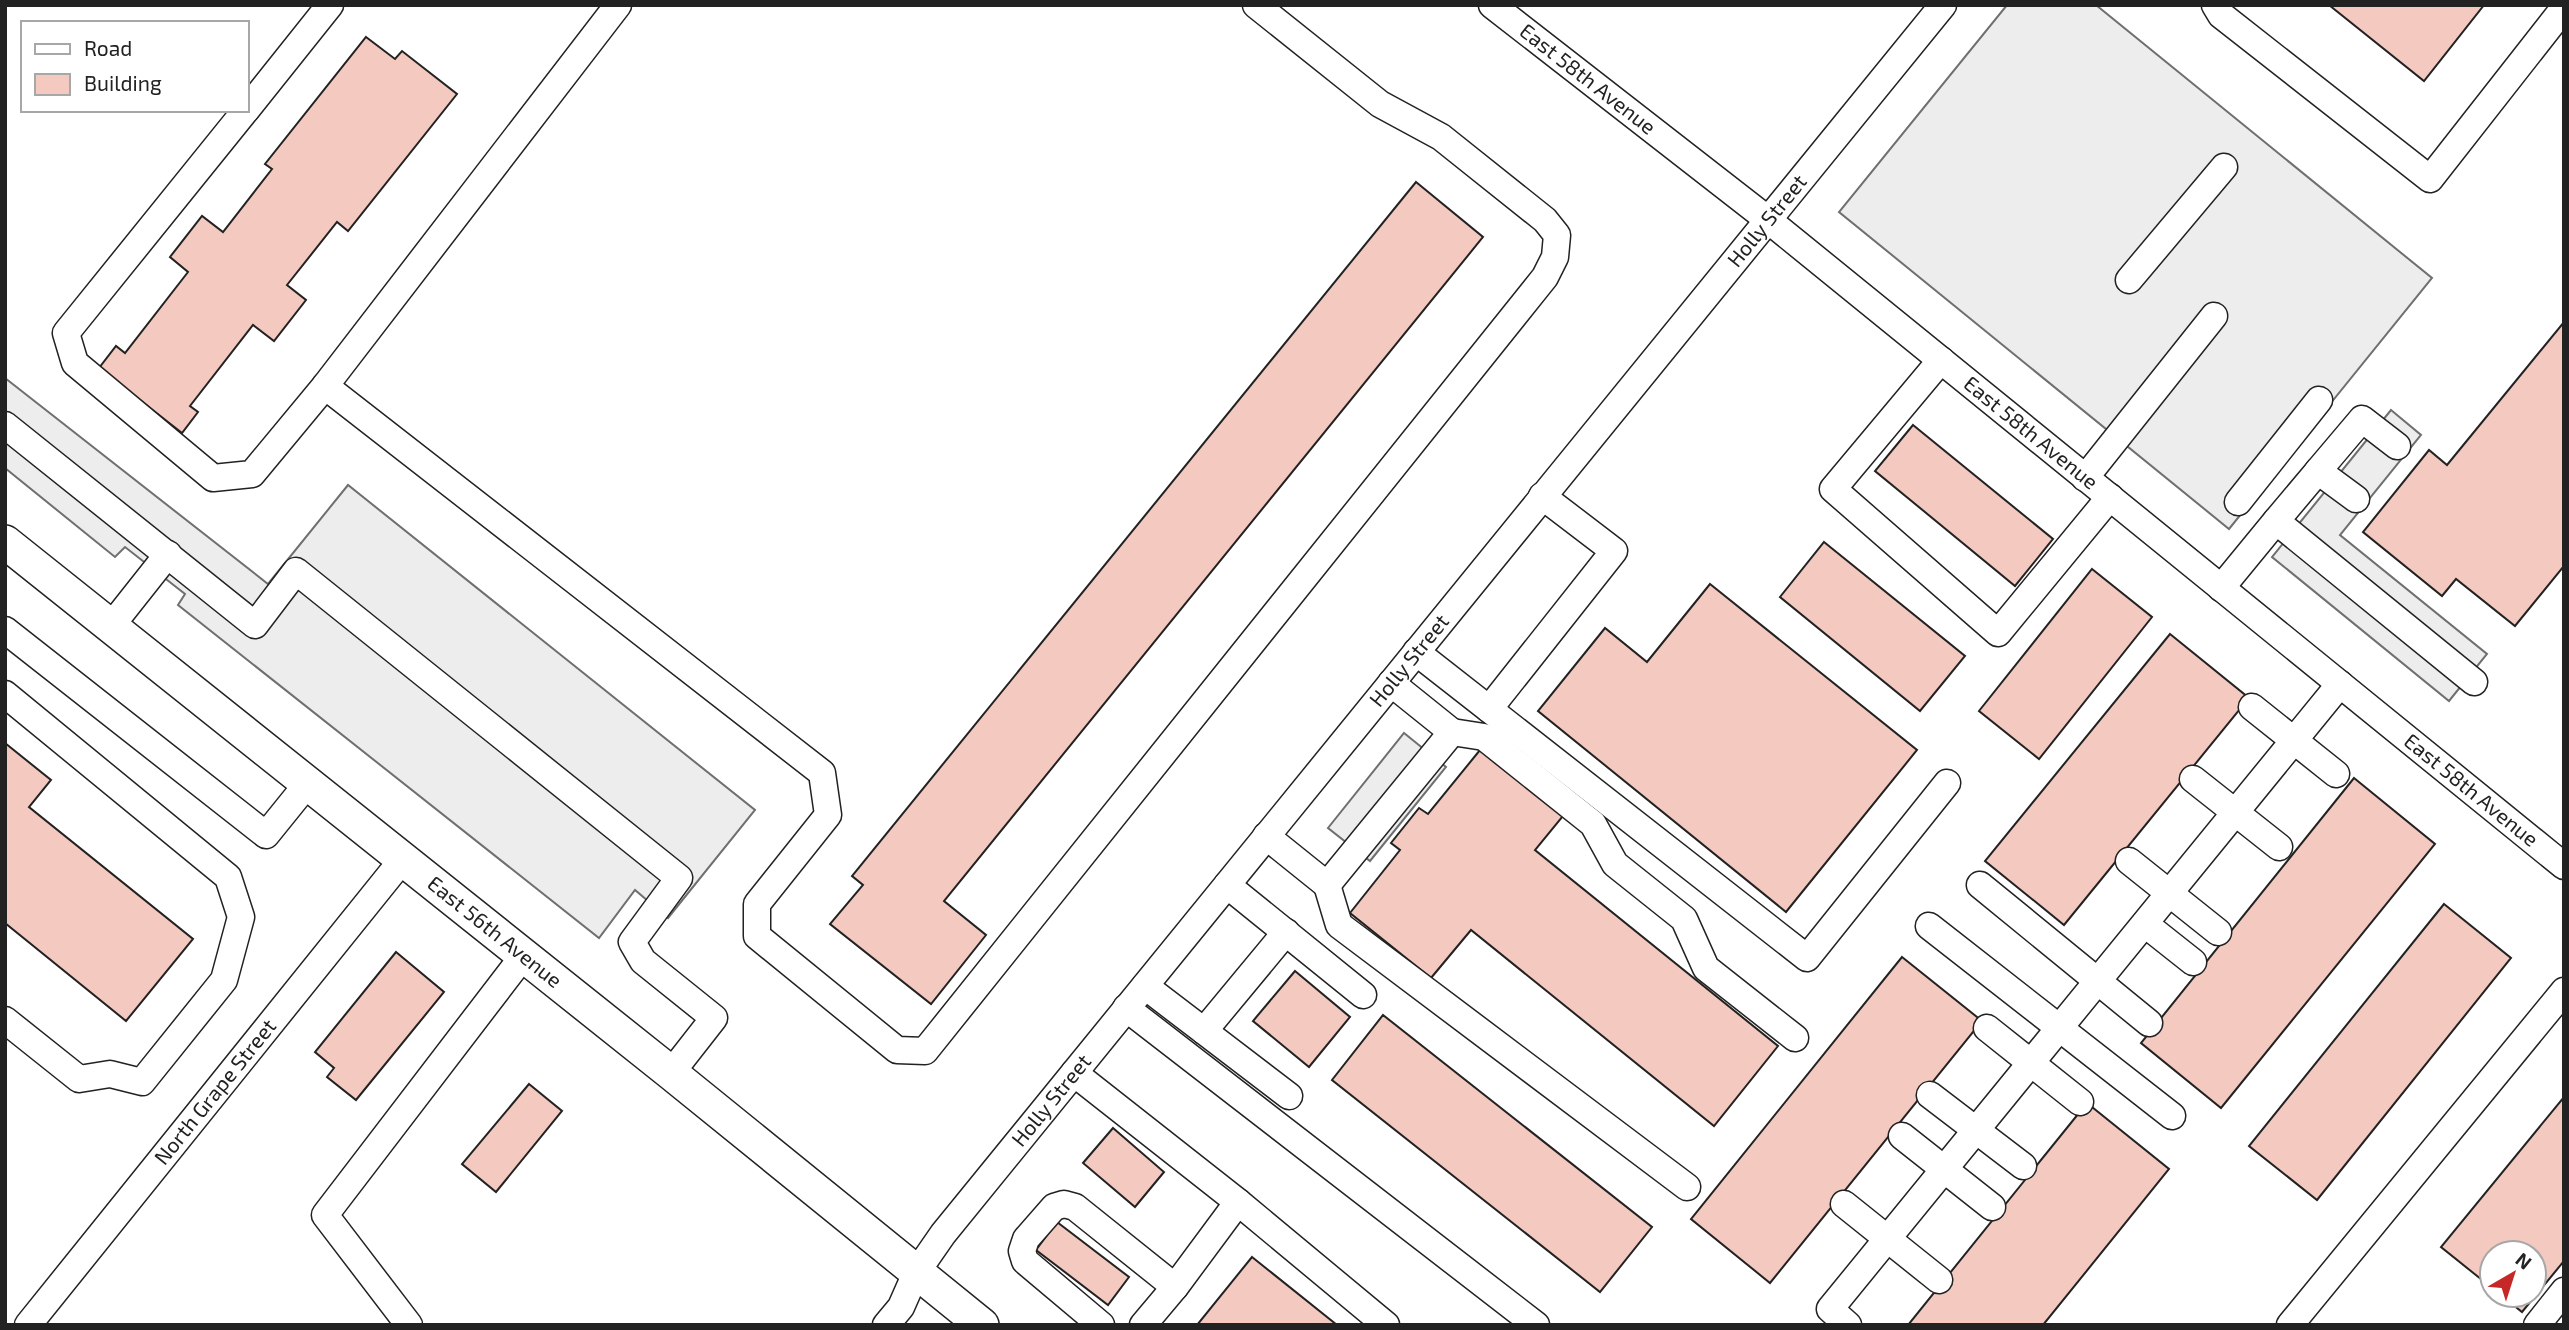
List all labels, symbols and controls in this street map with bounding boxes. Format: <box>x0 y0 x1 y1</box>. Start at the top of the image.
street label: East 58th Avenue <box>1515 17 1661 139</box>
legend <box>21 21 248 112</box>
text: Road <box>84 35 132 60</box>
text: Building <box>84 70 162 95</box>
street label: Holly Street <box>1721 169 1811 271</box>
street label: East 58th Avenue <box>1959 370 2104 494</box>
street label: Holly Street <box>1363 609 1453 711</box>
street label: East 58th Avenue <box>2400 727 2544 851</box>
street label: East 56th Avenue <box>423 870 568 992</box>
street label: North Grape Street <box>148 1013 280 1169</box>
street label: Holly Street <box>1005 1048 1095 1151</box>
north arrow <box>2478 1239 2548 1309</box>
text: N <box>2511 1247 2537 1274</box>

